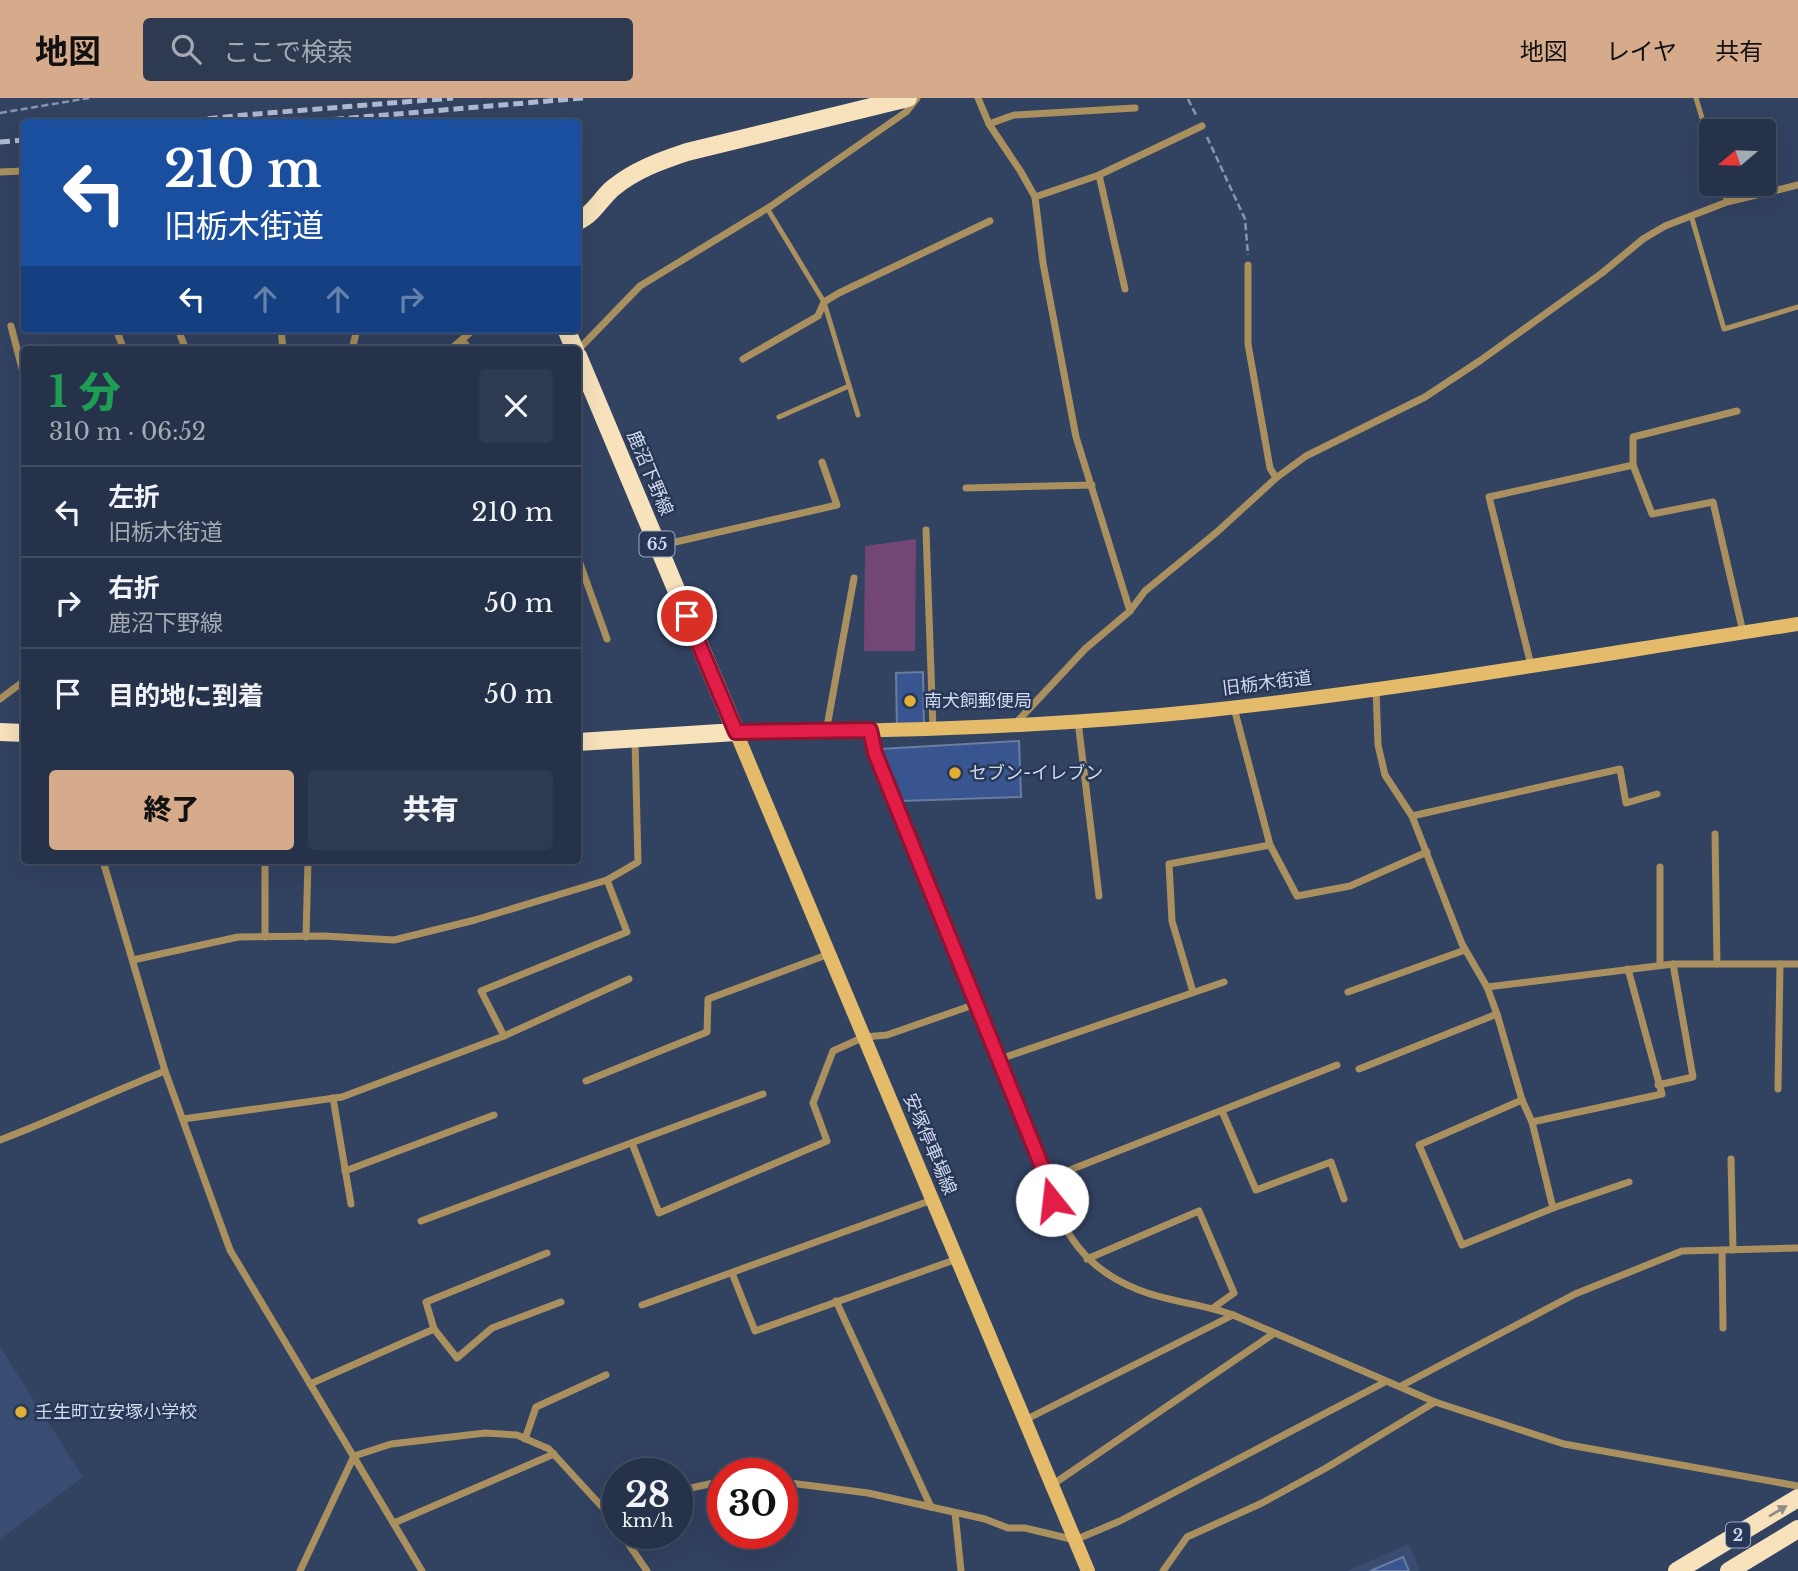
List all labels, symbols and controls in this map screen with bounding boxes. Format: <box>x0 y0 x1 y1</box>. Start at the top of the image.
search box <box>143 18 633 81</box>
icon: search <box>167 30 205 68</box>
text: 地図 <box>35 31 101 72</box>
text: ここで検索 <box>223 36 353 68</box>
text: 地図 <box>1520 37 1568 66</box>
text: レイヤ <box>1606 37 1677 66</box>
text: 共有 <box>1715 37 1763 66</box>
north arrow <box>1699 119 1776 196</box>
map controls <box>1699 119 1776 196</box>
text: 210 m <box>164 139 322 200</box>
icon: left <box>49 147 140 238</box>
text: 旧栃木街道 <box>164 206 324 246</box>
icon: left <box>173 280 211 318</box>
icon: ahead <box>246 280 284 318</box>
icon: ahead <box>319 280 357 318</box>
icon: right <box>392 280 430 318</box>
text: 1 分 <box>49 366 120 418</box>
button: close <box>479 369 553 443</box>
text: 310 m · 06:52 <box>49 418 206 446</box>
street label: 鹿沼下野線 <box>622 427 678 519</box>
text: 左折 <box>108 481 160 513</box>
icon: left <box>49 493 87 531</box>
text: 210 m <box>471 496 553 528</box>
text: 旧栃木街道 <box>108 518 223 546</box>
road number: 65 <box>640 532 674 556</box>
text: 右折 <box>108 572 160 604</box>
icon: right <box>49 584 87 622</box>
pin <box>657 586 717 646</box>
text: 50 m <box>484 587 553 619</box>
icon: arrive <box>668 597 706 635</box>
text: 鹿沼下野線 <box>108 609 223 637</box>
street label: 旧栃木街道 <box>1221 667 1313 699</box>
icon: arrive <box>49 675 87 713</box>
text: 50 m <box>484 678 553 710</box>
text: 目的地に到着 <box>108 680 264 712</box>
place label: 南犬飼郵便局 <box>924 690 1032 712</box>
marker: 南犬飼郵便局 <box>902 693 918 709</box>
place label: セブン-イレブン <box>969 762 1103 784</box>
marker: セブン-イレブン <box>947 765 963 781</box>
button: 終了 <box>49 770 294 850</box>
button: 共有 <box>308 770 553 850</box>
street label: 安塚停車場線 <box>899 1090 961 1198</box>
position arrow <box>1015 1163 1089 1237</box>
place label: 壬生町立安塚小学校 <box>35 1401 197 1423</box>
marker: 壬生町立安塚小学校 <box>13 1404 29 1420</box>
speed limit sign: 30 <box>707 1458 798 1549</box>
text: 28 <box>625 1473 670 1516</box>
one-way arrow <box>1768 1504 1787 1517</box>
text: km/h <box>622 1510 673 1532</box>
road number: 2 <box>1726 1522 1750 1548</box>

